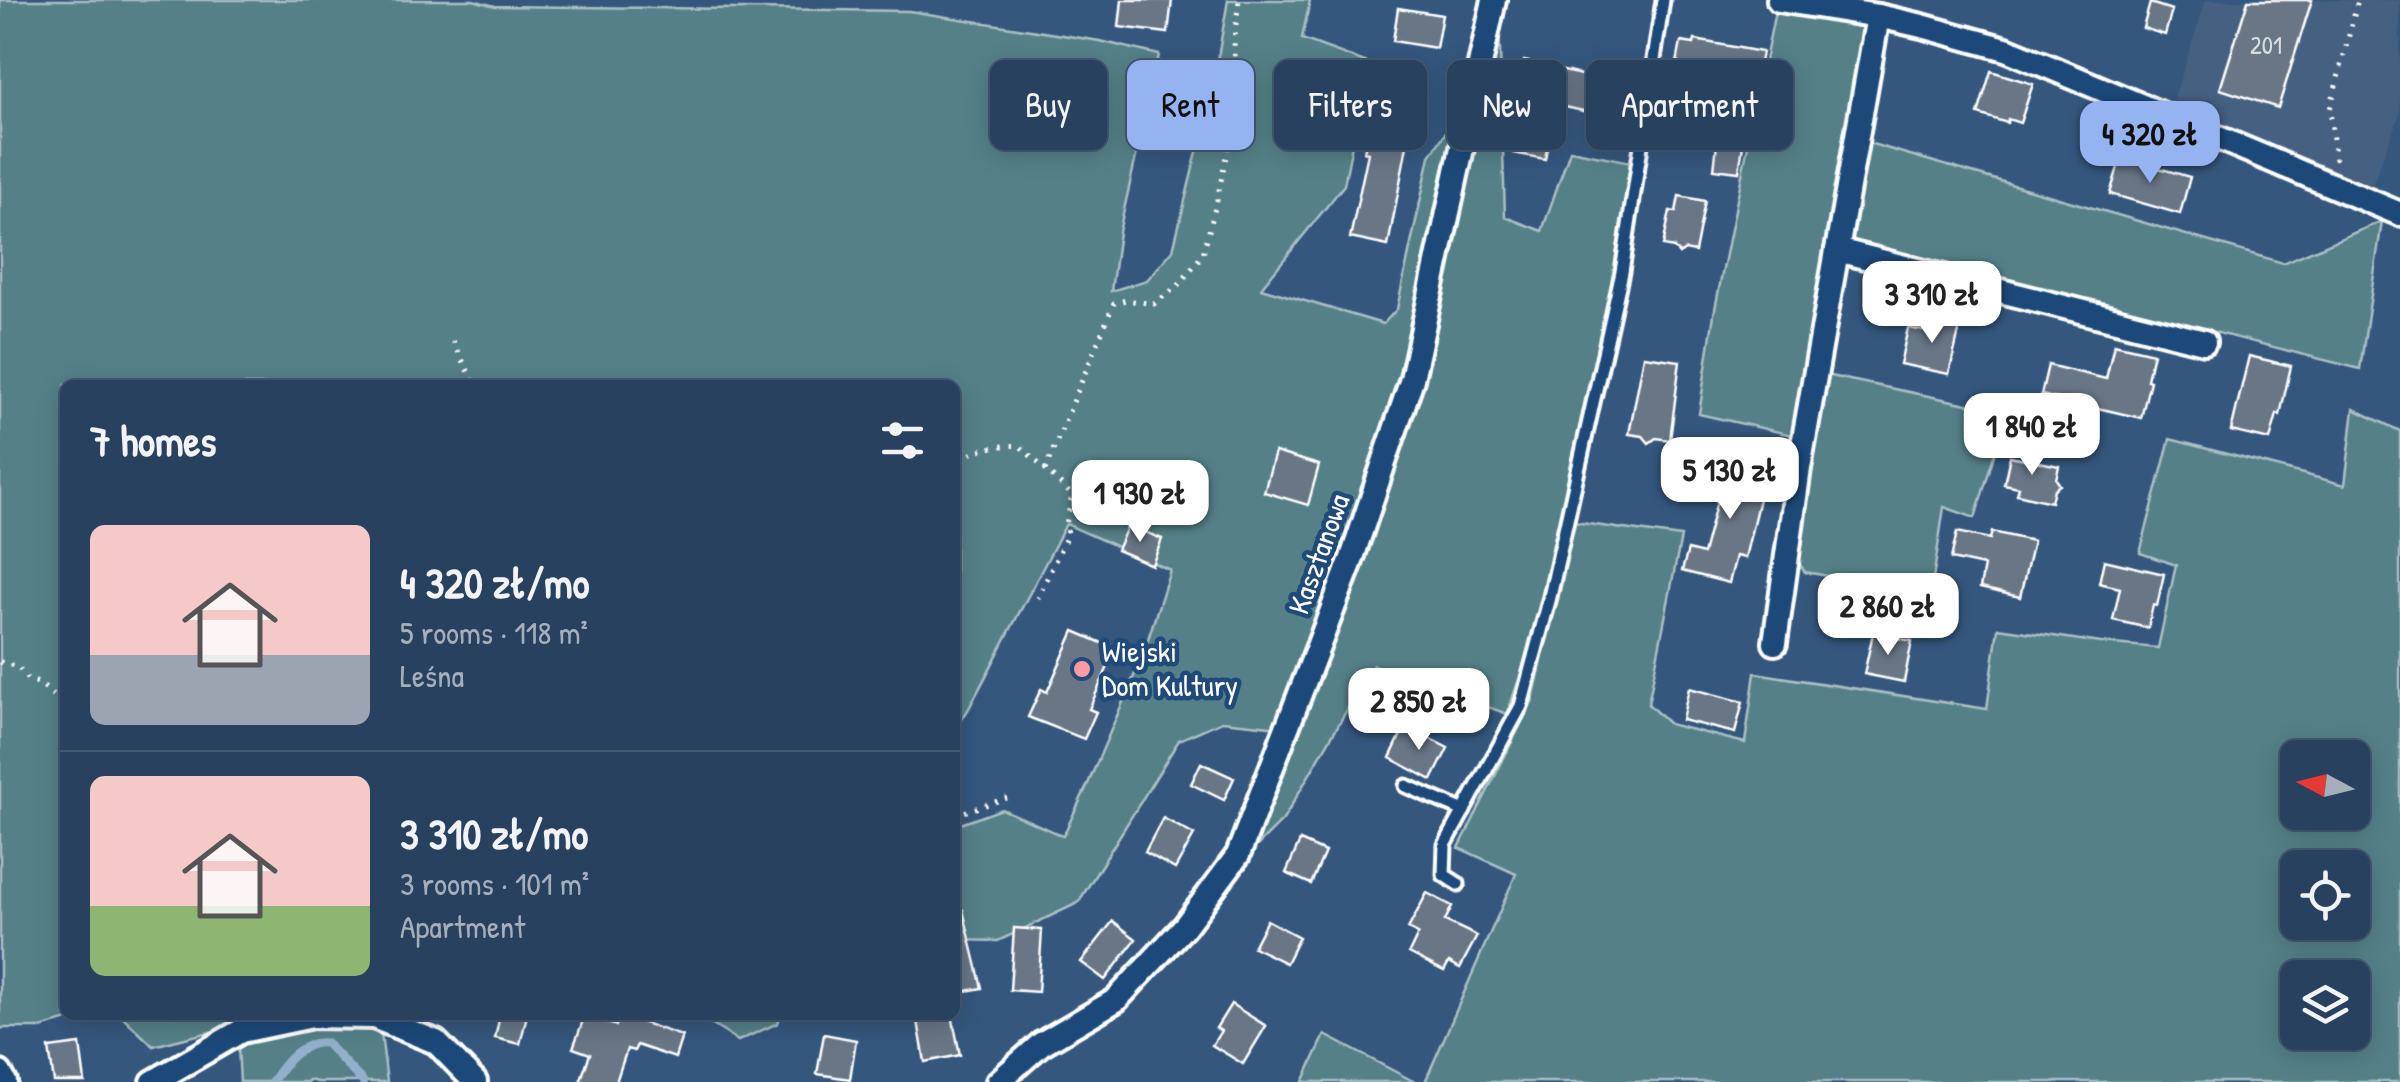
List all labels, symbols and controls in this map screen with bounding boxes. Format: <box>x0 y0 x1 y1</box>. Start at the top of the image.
house number: 201 <box>2250 28 2282 62</box>
chip: Buy <box>990 60 1107 150</box>
chip: Rent <box>1127 60 1254 150</box>
chip: Filters <box>1274 60 1427 150</box>
chip: New <box>1447 60 1566 150</box>
chip: Apartment <box>1586 60 1793 150</box>
pin: 4 320 zł <box>2047 101 2253 186</box>
text: 4 320 zł <box>2102 112 2198 155</box>
pin: 3 310 zł <box>1829 261 2035 346</box>
text: 3 310 zł <box>1884 272 1980 315</box>
pin: 1 840 zł <box>1929 393 2135 478</box>
text: 1 840 zł <box>1986 404 2078 447</box>
text: 7 homes <box>90 412 216 469</box>
icon: filters <box>875 413 930 468</box>
pin: 5 130 zł <box>1627 437 1833 522</box>
text: 5 130 zł <box>1683 448 1777 491</box>
pin: 1 930 zł <box>1037 460 1243 545</box>
text: 1 930 zł <box>1094 471 1186 514</box>
street label: Kasztanowa <box>1278 488 1358 619</box>
text: 4 320 zł/mo <box>400 554 590 611</box>
icon: home <box>170 565 290 685</box>
pin: 2 860 zł <box>1785 573 1991 658</box>
text: 2 860 zł <box>1840 584 1936 627</box>
text: 5 rooms · 118 m² <box>400 611 588 654</box>
place label: Wiejski Dom Kultury <box>1102 631 1238 705</box>
text: Leśna <box>400 654 464 697</box>
marker: Wiejski Dom Kultury <box>1071 658 1093 680</box>
pin: 2 850 zł <box>1316 668 1522 753</box>
text: 2 850 zł <box>1370 679 1468 722</box>
north arrow <box>2280 740 2370 830</box>
map controls <box>2280 740 2370 1050</box>
text: 3 310 zł/mo <box>400 805 588 862</box>
icon: home <box>170 816 290 936</box>
button: locate <box>2280 850 2370 940</box>
text: 3 rooms · 101 m² <box>400 862 589 905</box>
text: Apartment <box>400 905 525 948</box>
button: layers <box>2280 960 2370 1050</box>

